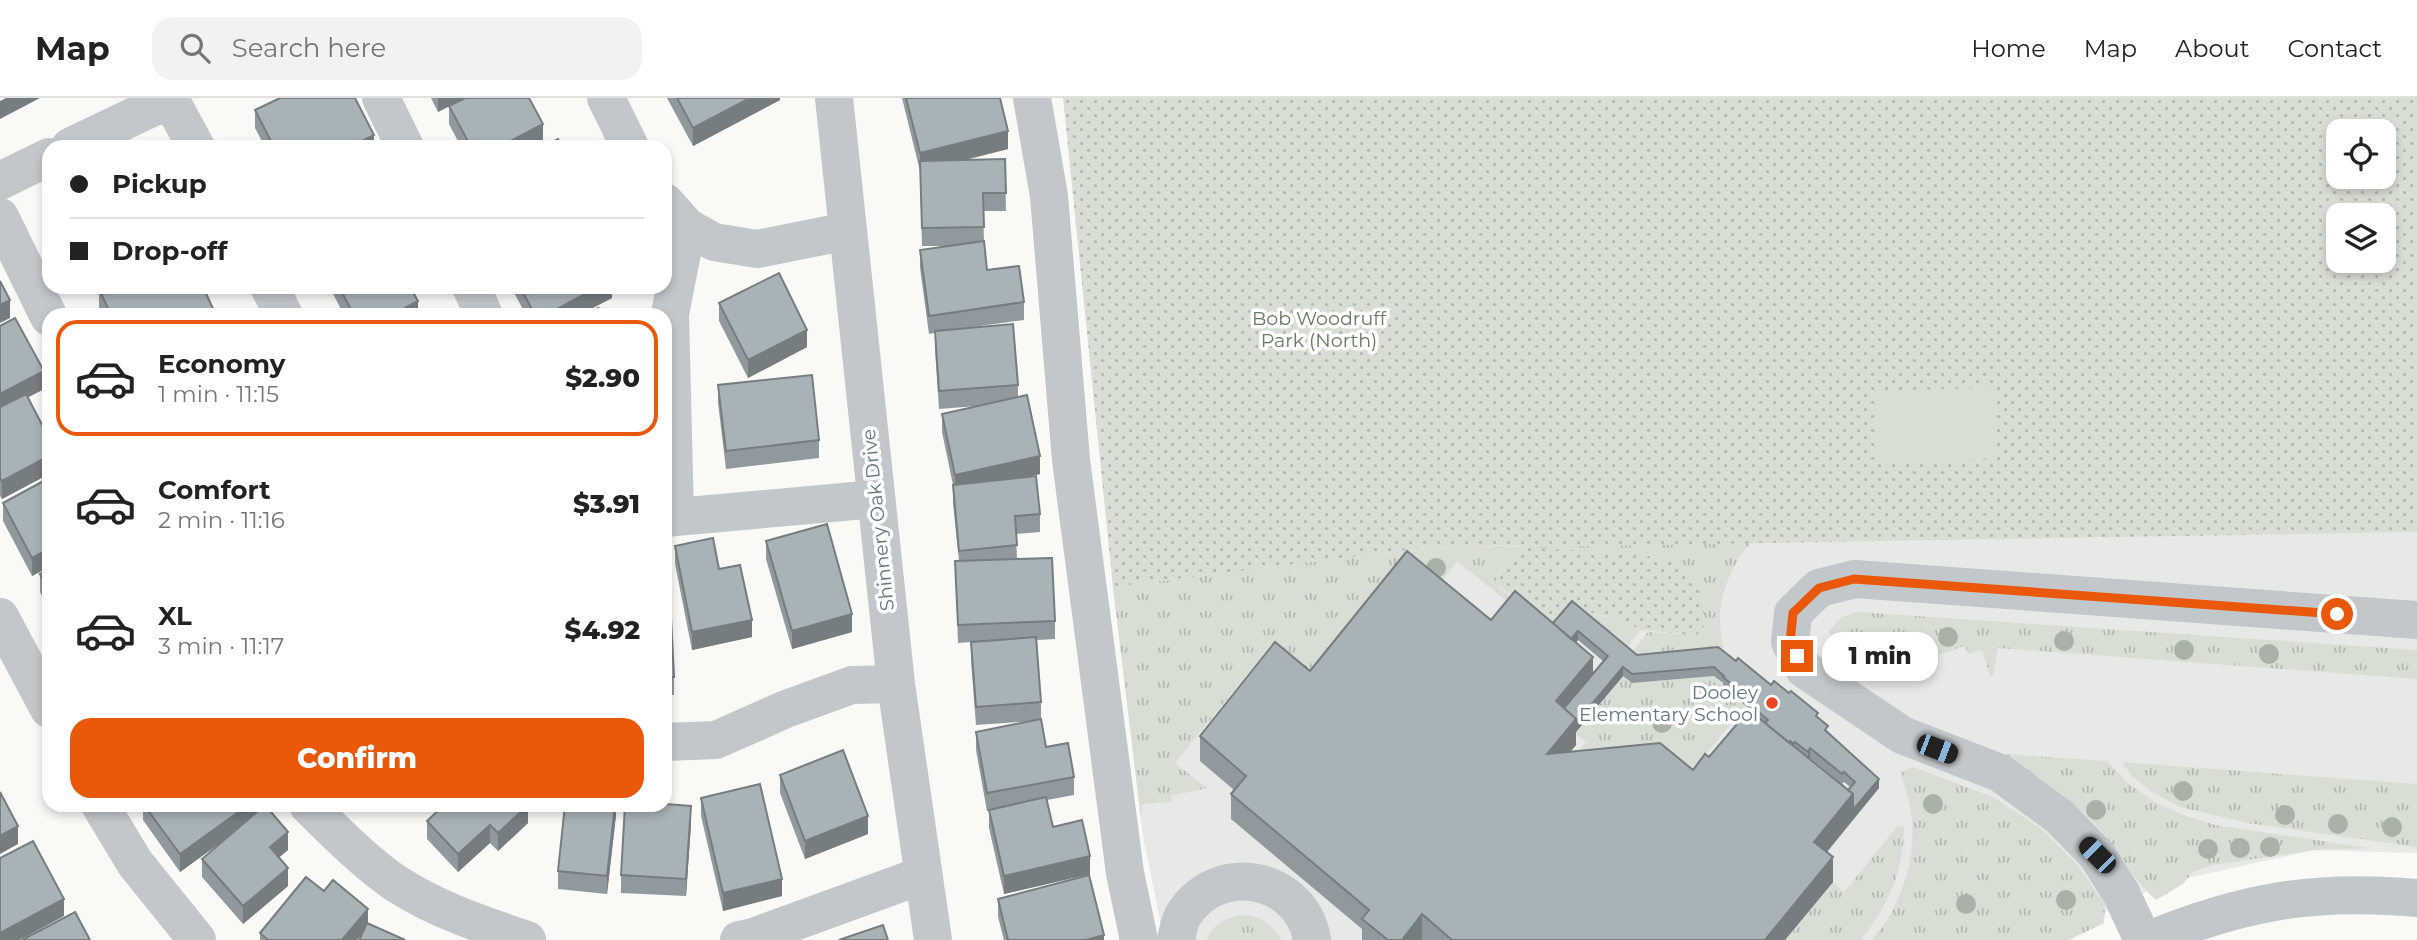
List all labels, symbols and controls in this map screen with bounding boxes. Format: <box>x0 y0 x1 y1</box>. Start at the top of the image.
search box <box>152 17 642 80</box>
text: Map <box>35 28 110 68</box>
icon: search <box>176 29 214 67</box>
text: Search here <box>232 32 386 64</box>
text: Home <box>1971 34 2046 63</box>
text: Map <box>2084 34 2137 63</box>
text: About <box>2175 34 2249 63</box>
text: Contact <box>2287 34 2382 63</box>
map controls <box>2326 119 2396 273</box>
button: locate <box>2326 119 2396 189</box>
text: Pickup <box>112 168 207 200</box>
button: layers <box>2326 203 2396 273</box>
text: Drop-off <box>112 235 227 267</box>
park label: Bob Woodruff Park (North) <box>1252 307 1388 352</box>
icon: car <box>74 347 137 410</box>
text: Economy <box>158 348 285 380</box>
text: $2.90 <box>565 362 640 394</box>
text: 1 min · 11:15 <box>158 380 279 408</box>
street label: Shinnery Oak Drive <box>857 428 899 612</box>
icon: car <box>74 473 137 536</box>
text: Comfort <box>158 474 270 506</box>
text: $3.91 <box>573 488 640 520</box>
text: 2 min · 11:16 <box>158 506 285 534</box>
route start <box>2321 598 2353 630</box>
icon: car <box>74 599 137 662</box>
text: XL <box>158 600 192 632</box>
text: $4.92 <box>565 614 640 646</box>
text: 3 min · 11:17 <box>158 632 284 660</box>
callout: 1 min <box>1822 632 1937 680</box>
route end <box>1781 640 1813 672</box>
text: 1 min <box>1848 642 1912 670</box>
place label: Dooley Elementary School <box>1579 681 1759 726</box>
marker: Dooley Elementary School <box>1764 695 1780 711</box>
button: Confirm <box>70 718 644 798</box>
car <box>1914 732 1961 766</box>
car <box>2075 833 2120 877</box>

